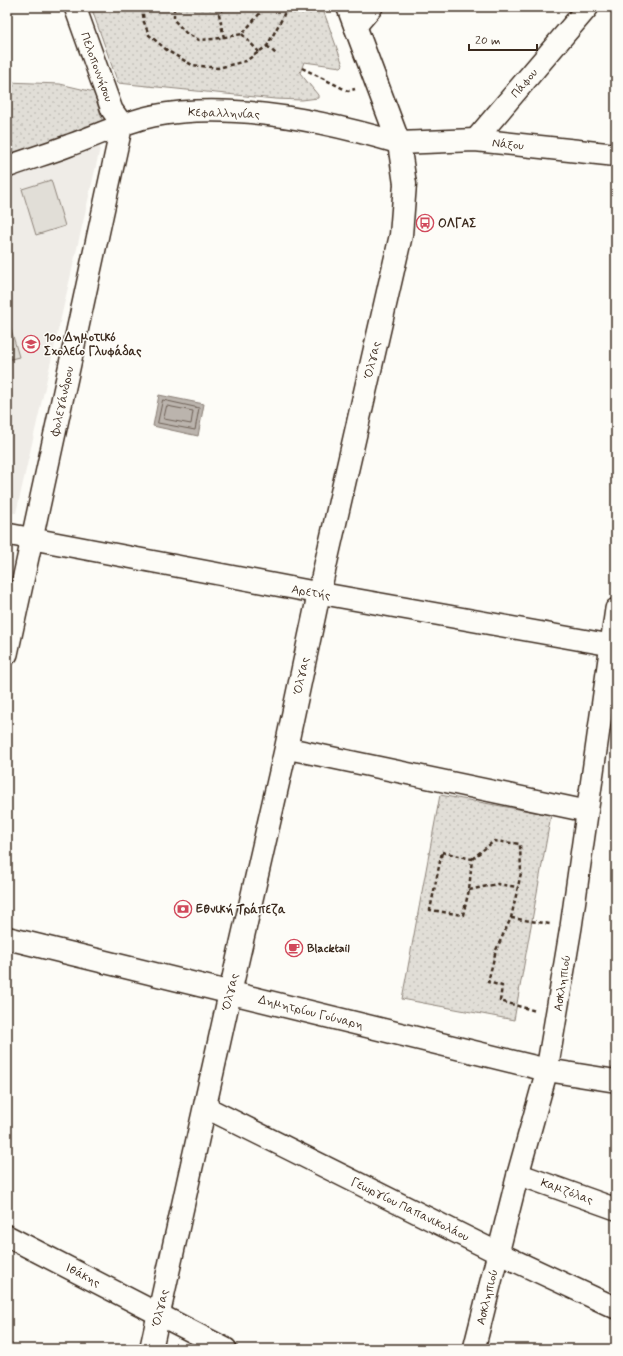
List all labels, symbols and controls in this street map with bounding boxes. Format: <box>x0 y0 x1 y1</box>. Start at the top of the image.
scale bar <box>469 26 537 52</box>
street label: Πελοποννήσου <box>76 30 116 105</box>
text: 20 m <box>475 33 501 49</box>
street label: Πάφου <box>508 65 542 102</box>
street label: Κεφαλληνίας <box>188 105 260 123</box>
street label: Νάξου <box>491 135 525 155</box>
bus stop icon: ΟΛΓΑΣ <box>415 213 435 233</box>
place label: ΟΛΓΑΣ <box>438 216 477 232</box>
place label: 10o Δημοτικό Σχολείο Γλυφάδας <box>44 330 142 360</box>
school or university icon: 10o Δημοτικό Σχολείο Γλυφάδας <box>21 334 41 354</box>
street label: Όλγας <box>361 340 385 381</box>
street label: Φολεγάνδρου <box>48 364 78 438</box>
street label: Αρετής <box>290 582 332 604</box>
street label: Όλγας <box>290 656 314 697</box>
bank icon: Εθνική Τράπεζα <box>173 899 193 919</box>
place label: Εθνική Τράπεζα <box>196 902 286 918</box>
cafe icon: Blacktail <box>284 938 304 958</box>
place label: Blacktail <box>307 941 350 957</box>
street label: Ασκληπιού <box>551 954 575 1012</box>
street label: Όλγας <box>219 972 243 1013</box>
street label: Δημητρίου Γούναρη <box>256 992 365 1034</box>
street label: Γεωργίου Παπανικολάου <box>348 1174 472 1246</box>
street label: Καμζόλας <box>538 1175 595 1209</box>
street label: Ιθάκης <box>62 1260 103 1291</box>
street label: Ασκληπιού <box>473 1268 503 1327</box>
street label: Όλγας <box>149 1288 173 1329</box>

